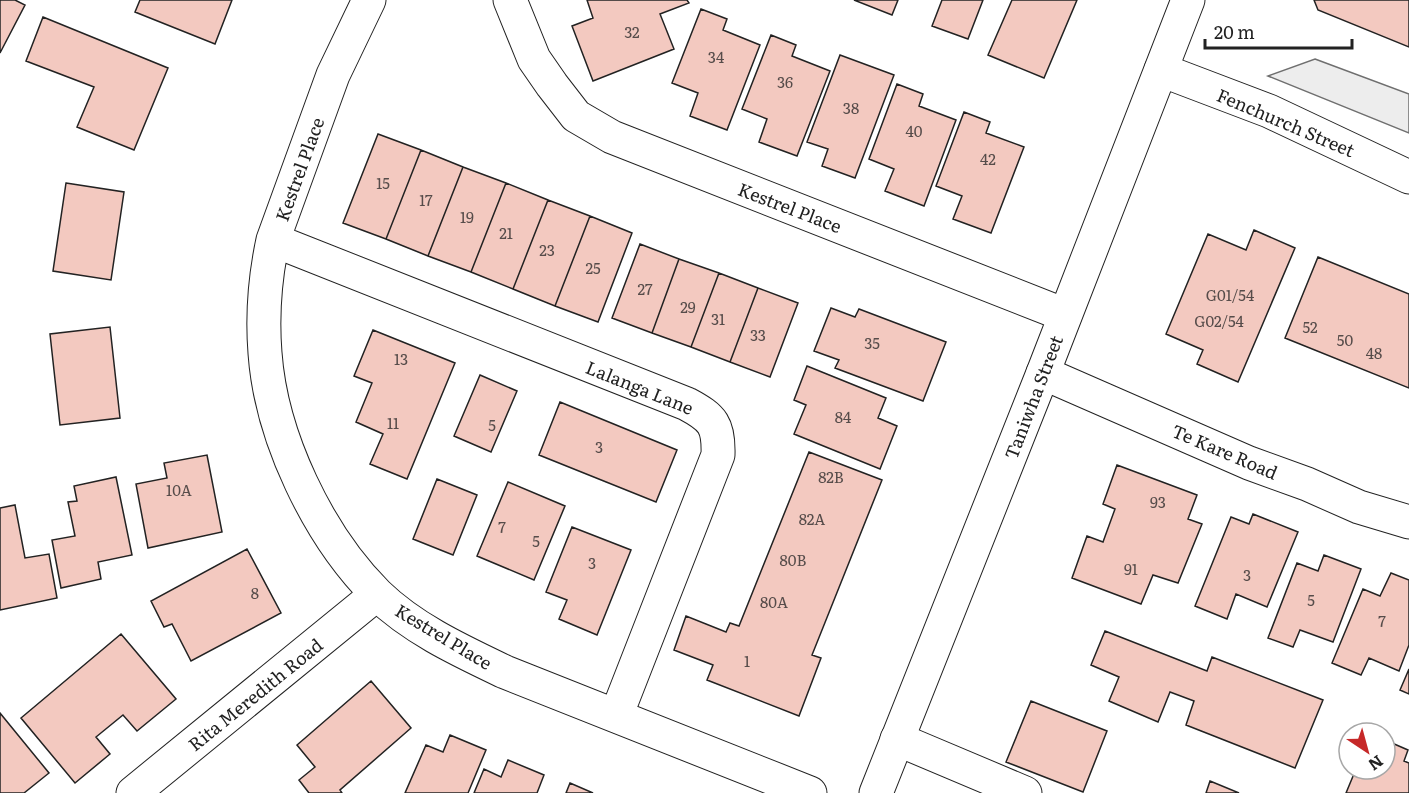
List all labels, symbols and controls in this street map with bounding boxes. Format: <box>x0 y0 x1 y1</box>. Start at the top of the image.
scale bar <box>1205 12 1352 50</box>
text: 20 m <box>1214 18 1255 45</box>
house number: 32 <box>624 20 640 43</box>
house number: 34 <box>708 45 724 68</box>
house number: 36 <box>777 70 793 93</box>
street label: Fenchurch Street <box>1213 81 1360 163</box>
house number: 38 <box>843 96 859 119</box>
street label: Kestrel Place <box>268 113 330 225</box>
house number: 40 <box>906 119 923 142</box>
house number: 42 <box>980 147 996 170</box>
house number: 15 <box>376 171 390 194</box>
street label: Kestrel Place <box>734 175 846 239</box>
house number: 17 <box>419 188 433 211</box>
house number: 19 <box>460 205 474 228</box>
house number: 21 <box>499 221 513 244</box>
house number: 23 <box>539 238 555 261</box>
house number: 25 <box>585 256 601 279</box>
house number: 27 <box>637 277 653 300</box>
house number: G01/54 <box>1206 283 1254 306</box>
house number: 29 <box>680 295 696 318</box>
house number: 31 <box>711 307 725 330</box>
house number: G02/54 <box>1194 309 1244 332</box>
house number: 52 <box>1302 315 1318 338</box>
house number: 33 <box>750 323 766 346</box>
house number: 50 <box>1337 328 1353 351</box>
street label: Taniwha Street <box>997 330 1069 463</box>
house number: 35 <box>864 331 880 354</box>
house number: 48 <box>1366 341 1382 364</box>
house number: 13 <box>394 347 408 370</box>
street label: Lalanga Lane <box>582 353 698 421</box>
house number: 84 <box>835 405 851 428</box>
house number: 11 <box>387 411 399 434</box>
house number: 5 <box>488 413 496 436</box>
street label: Te Kare Road <box>1168 417 1282 485</box>
house number: 3 <box>595 435 603 458</box>
house number: 82B <box>818 465 844 488</box>
house number: 10A <box>166 478 192 501</box>
house number: 93 <box>1150 490 1166 513</box>
house number: 82A <box>799 507 825 530</box>
house number: 7 <box>498 515 506 538</box>
house number: 5 <box>532 529 540 552</box>
house number: 80B <box>780 548 807 571</box>
house number: 3 <box>588 551 596 574</box>
house number: 91 <box>1124 557 1138 580</box>
house number: 3 <box>1243 563 1251 586</box>
house number: 8 <box>251 581 259 604</box>
house number: 5 <box>1307 588 1315 611</box>
house number: 80A <box>760 590 788 613</box>
street label: Kestrel Place <box>390 596 498 676</box>
house number: 7 <box>1378 609 1386 632</box>
street label: Rita Meredith Road <box>182 631 328 757</box>
house number: 1 <box>744 649 750 672</box>
north arrow <box>1337 721 1397 781</box>
text: N <box>1364 750 1389 778</box>

